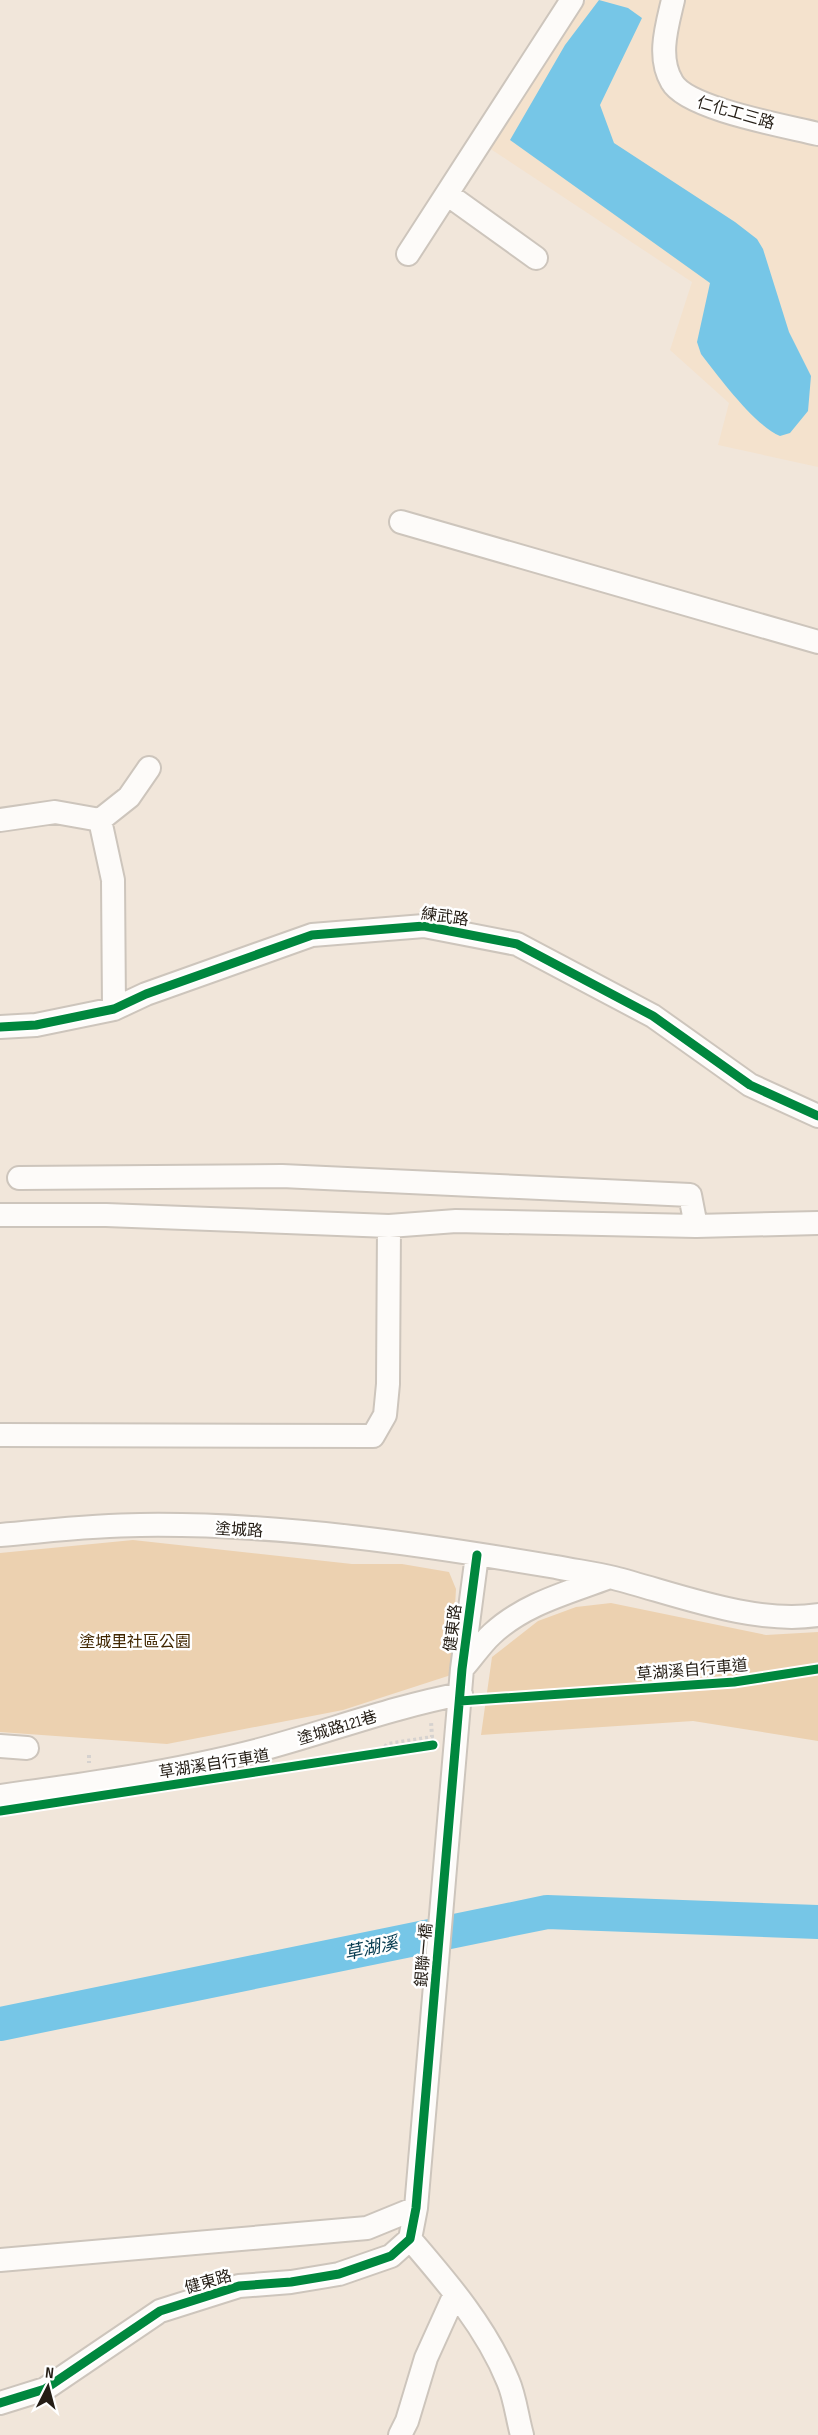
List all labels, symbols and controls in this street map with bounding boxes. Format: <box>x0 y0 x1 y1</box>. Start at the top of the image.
street label: 仁化工三路 <box>695 93 777 134</box>
street label: 練武路 <box>420 905 470 930</box>
street label: 塗城路 <box>214 1520 263 1541</box>
street label: 健東路 <box>441 1603 466 1653</box>
park label: 塗城里社區公園 <box>79 1633 191 1652</box>
street label: 草湖溪自行車道 <box>636 1656 749 1685</box>
street label: 塗城路121巷 <box>295 1707 379 1750</box>
street label: 草湖溪自行車道 <box>157 1746 271 1783</box>
street label: 銀聯一橋 <box>412 1922 437 1988</box>
water label: 草湖溪 <box>343 1932 403 1964</box>
street label: 健東路 <box>183 2267 234 2298</box>
north arrow <box>18 2357 78 2417</box>
text: N <box>44 2364 55 2383</box>

